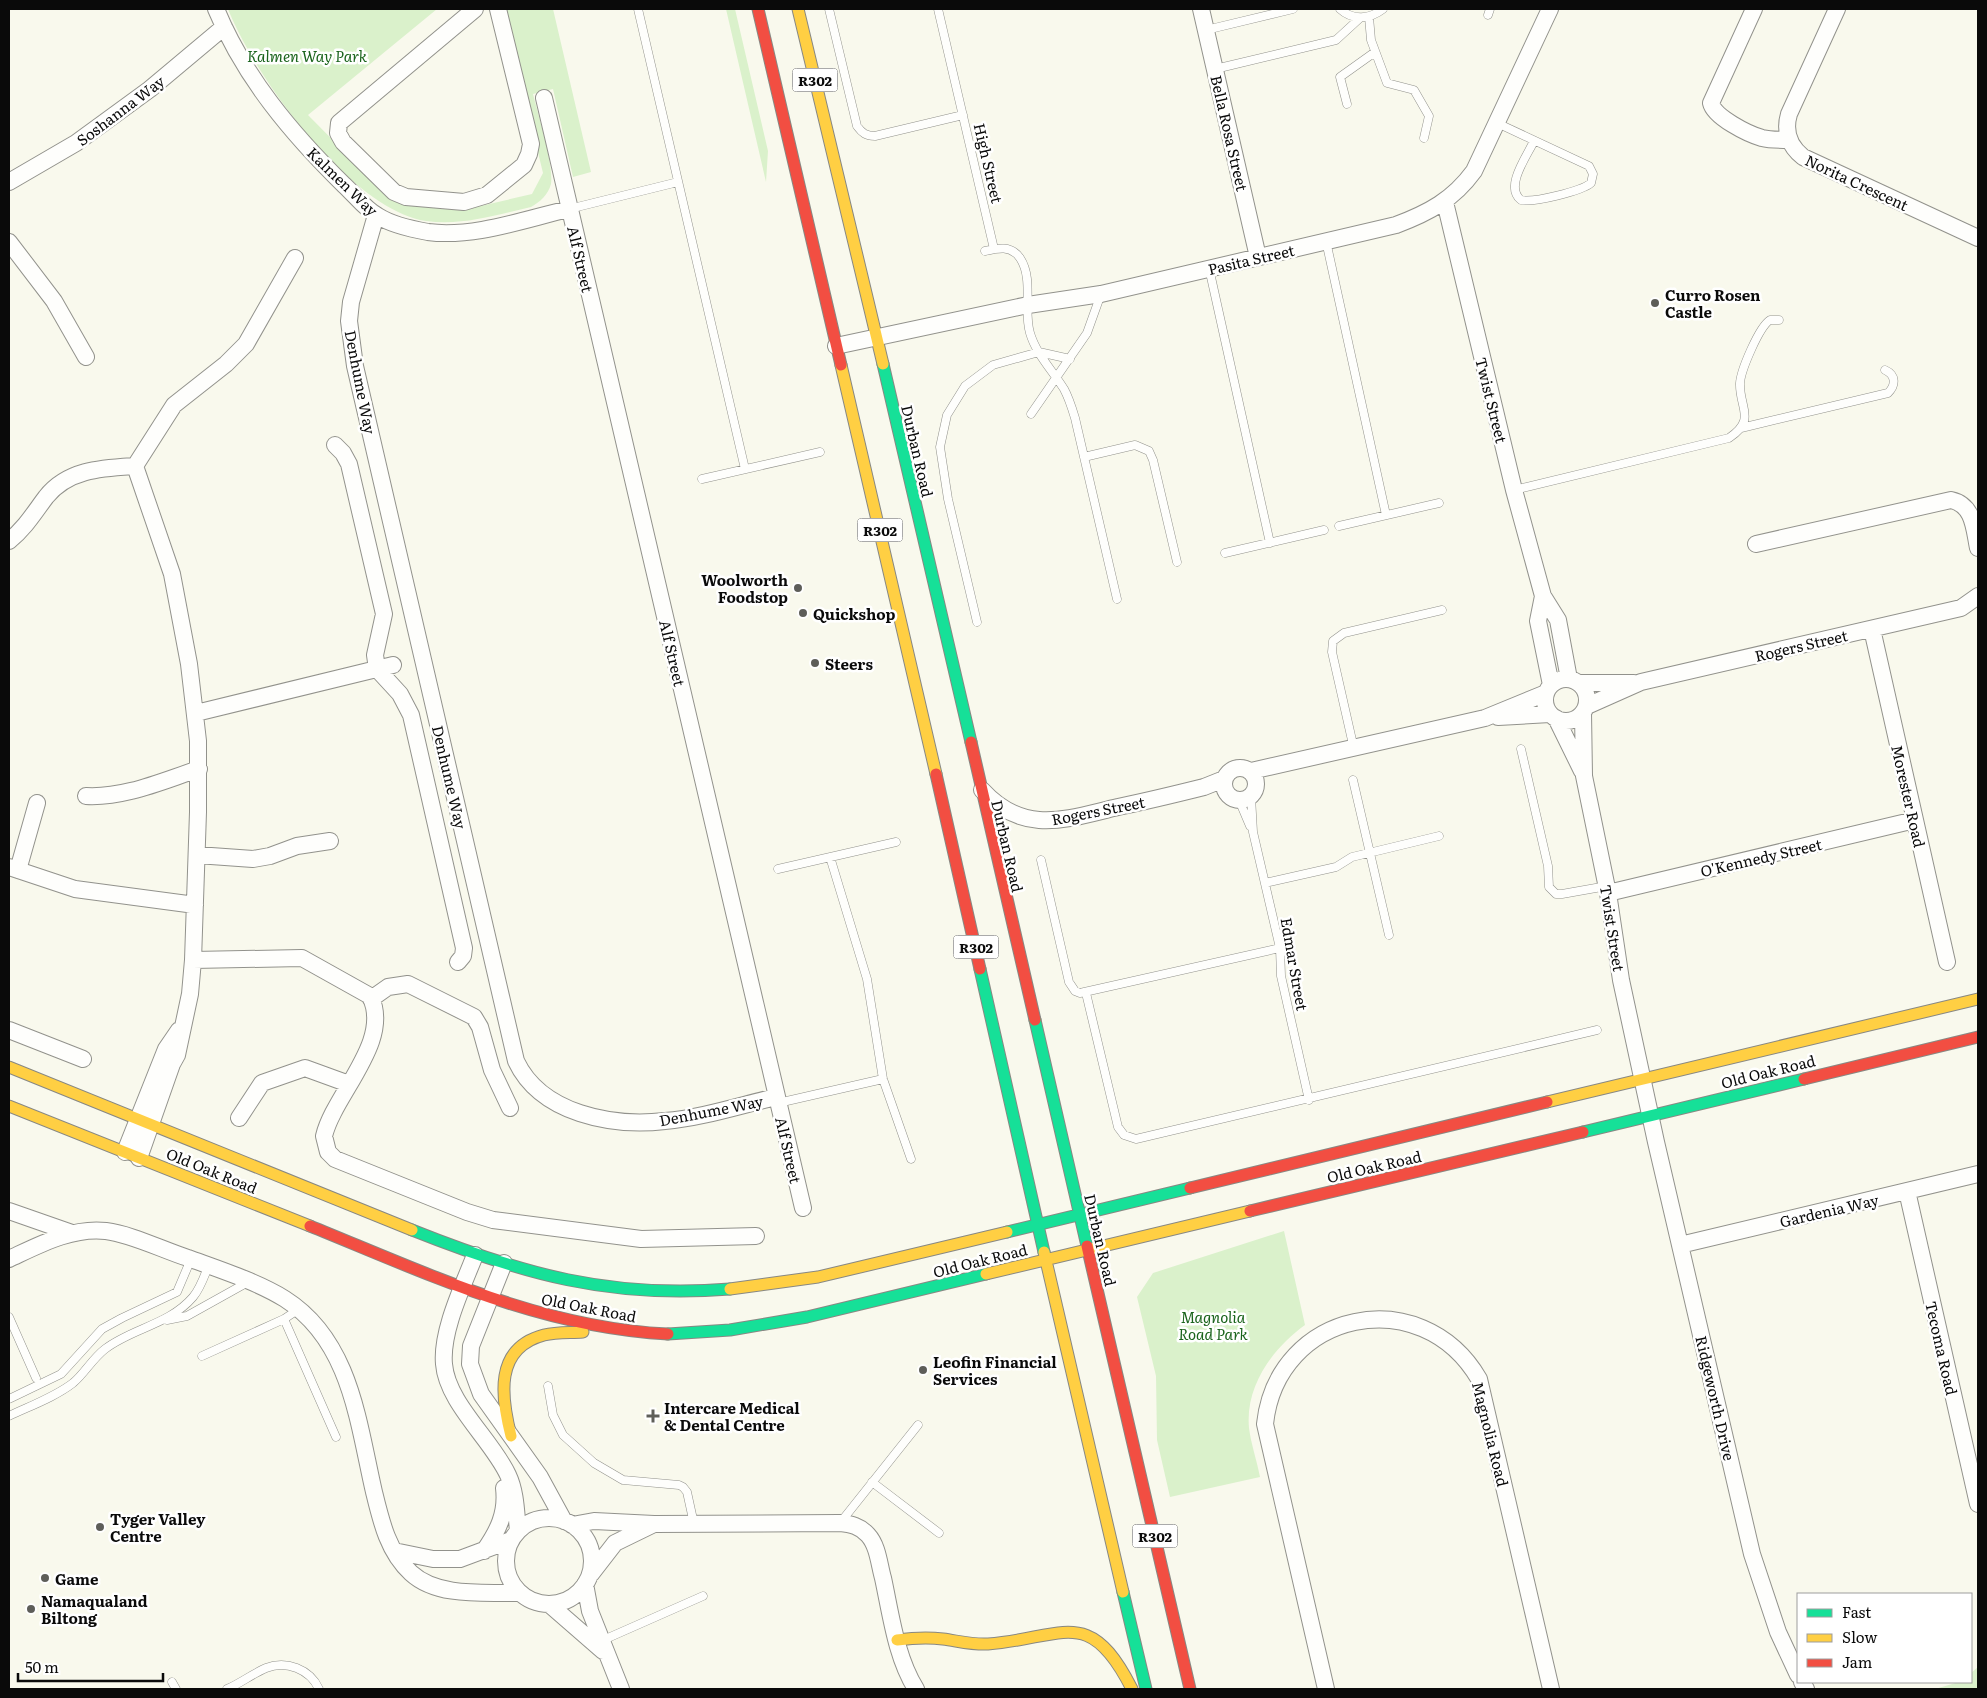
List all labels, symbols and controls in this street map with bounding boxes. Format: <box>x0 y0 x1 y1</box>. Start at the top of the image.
park label: Kalmen Way Park <box>247 44 368 67</box>
road number: R302 <box>792 68 838 92</box>
street label: Soshanna Way <box>71 69 169 151</box>
street label: Bella Rosa Street <box>1205 73 1255 193</box>
street label: High Street <box>969 121 1009 205</box>
street label: Kalmen Way <box>302 141 384 221</box>
street label: Norita Crescent <box>1802 148 1912 216</box>
street label: Alf Street <box>562 223 600 295</box>
street label: Pasita Street <box>1205 238 1297 280</box>
place label: Curro Rosen Castle <box>1665 283 1761 323</box>
marker: Curro Rosen Castle <box>1649 297 1661 309</box>
street label: Denhume Way <box>340 328 382 436</box>
street label: Twist Street <box>1470 355 1514 445</box>
street label: Durban Road <box>896 403 940 499</box>
road number: R302 <box>858 518 902 542</box>
place label: Woolworth Foodstop <box>701 568 788 608</box>
marker: Woolworth Foodstop <box>792 582 804 594</box>
place label: Quickshop <box>813 602 896 625</box>
marker: Quickshop <box>797 607 809 619</box>
street label: Alf Street <box>654 617 692 689</box>
street label: Rogers Street <box>1752 623 1850 667</box>
place label: Steers <box>825 652 873 675</box>
marker: Steers <box>809 657 821 669</box>
street label: Denhume Way <box>427 723 473 831</box>
street label: Morester Road <box>1886 742 1932 850</box>
street label: Rogers Street <box>1049 790 1147 830</box>
street label: Durban Road <box>986 798 1030 894</box>
street label: O'Kennedy Street <box>1698 832 1824 882</box>
street label: Twist Street <box>1595 883 1631 973</box>
street label: Edmar Street <box>1275 916 1315 1012</box>
road number: R302 <box>954 936 998 959</box>
street label: Old Oak Road <box>1718 1048 1818 1094</box>
street label: Denhume Way <box>657 1089 765 1131</box>
street label: Alf Street <box>770 1114 808 1186</box>
street label: Old Oak Road <box>163 1141 261 1199</box>
street label: Old Oak Road <box>1324 1144 1424 1188</box>
street label: Gardenia Way <box>1777 1187 1881 1233</box>
street label: Durban Road <box>1079 1192 1123 1288</box>
street label: Old Oak Road <box>930 1237 1030 1283</box>
street label: Old Oak Road <box>540 1287 638 1327</box>
street label: Tecoma Road <box>1920 1299 1964 1397</box>
park label: Magnolia Road Park <box>1178 1305 1249 1345</box>
street label: Ridgeworth Drive <box>1690 1333 1742 1463</box>
place label: Leofin Financial Services <box>933 1350 1057 1390</box>
marker: Leofin Financial Services <box>917 1364 929 1376</box>
street label: Magnolia Road <box>1467 1379 1515 1489</box>
place label: Intercare Medical & Dental Centre <box>664 1396 800 1436</box>
marker: Intercare Medical & Dental Centre <box>646 1409 660 1423</box>
place label: Tyger Valley Centre <box>110 1507 206 1547</box>
marker: Tyger Valley Centre <box>94 1521 106 1533</box>
road number: R302 <box>1132 1524 1178 1548</box>
place label: Game <box>55 1567 99 1590</box>
marker: Game <box>39 1572 51 1584</box>
place label: Namaqualand Biltong <box>41 1589 148 1629</box>
legend <box>1797 1593 1972 1683</box>
text: Fast <box>1842 1600 1871 1623</box>
marker: Namaqualand Biltong <box>25 1603 37 1615</box>
text: Slow <box>1842 1625 1877 1648</box>
scale bar <box>18 1650 162 1682</box>
text: Jam <box>1842 1650 1873 1673</box>
text: 50 m <box>25 1655 59 1678</box>

